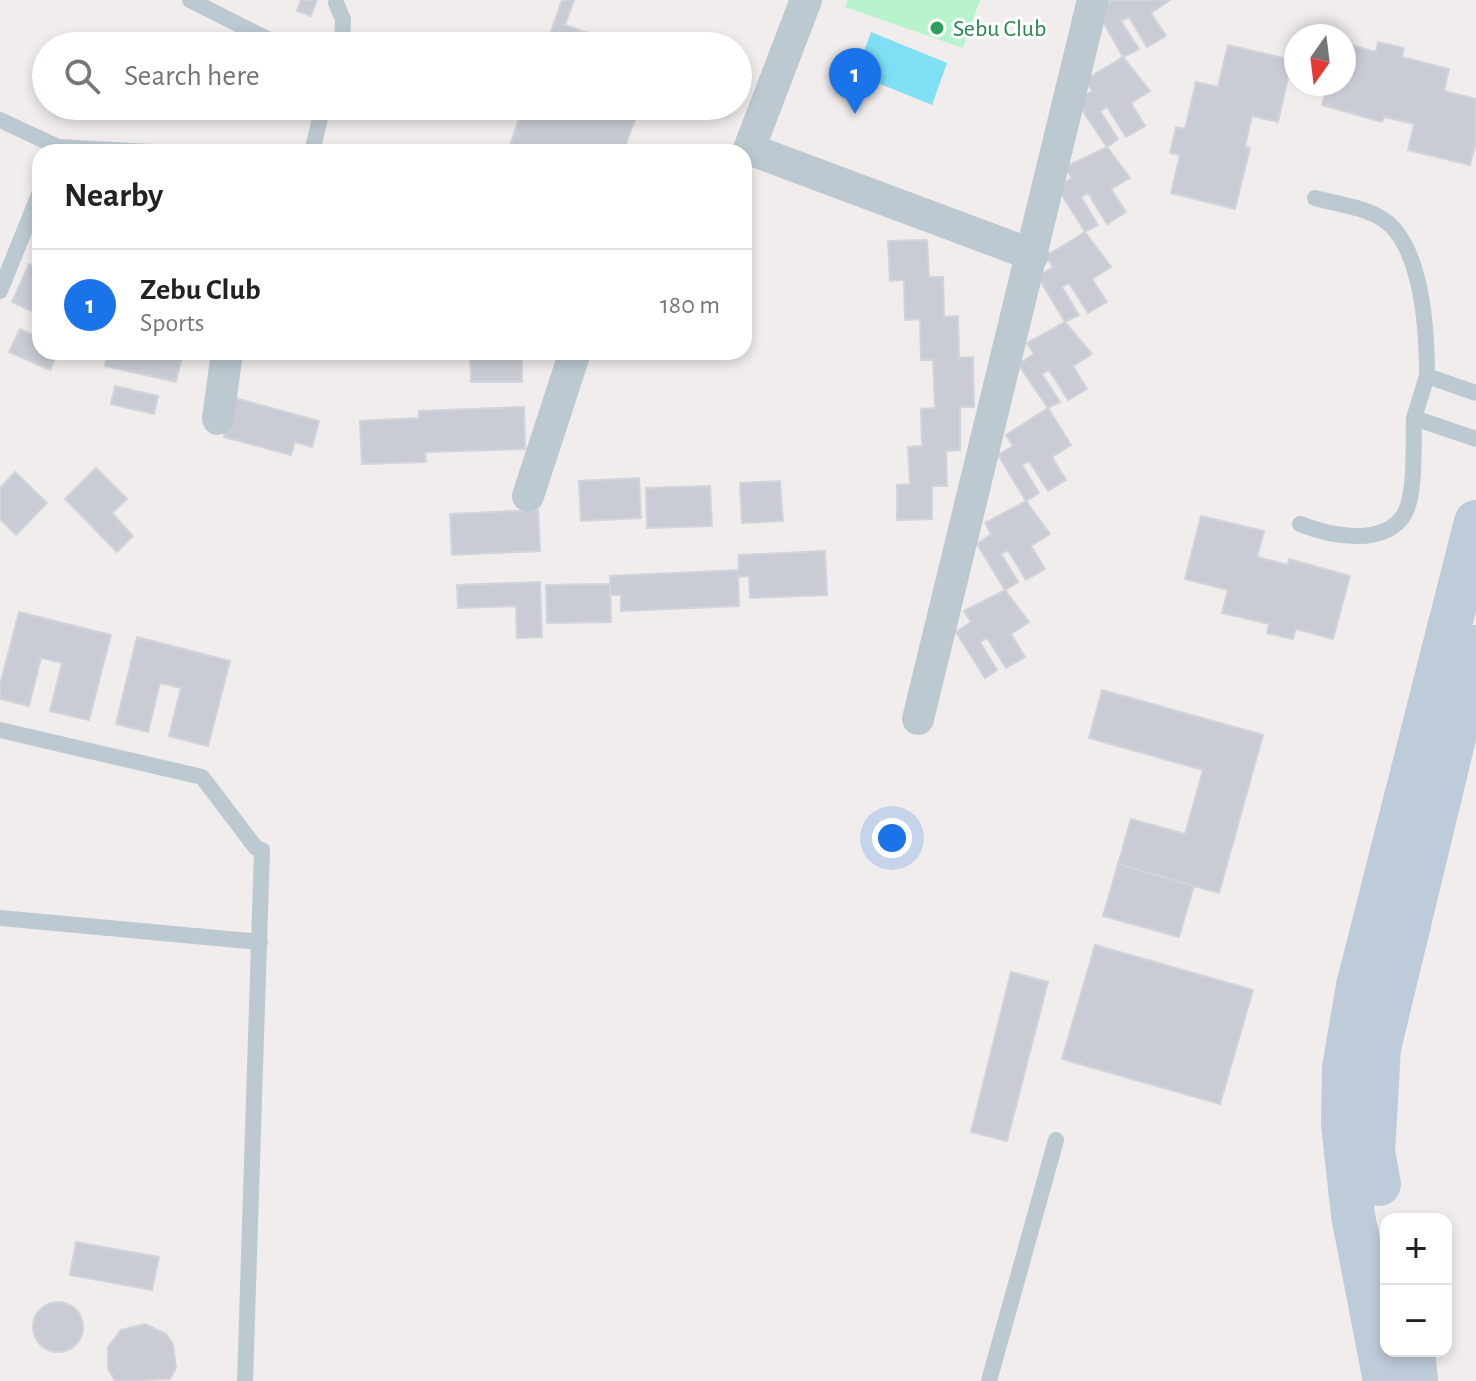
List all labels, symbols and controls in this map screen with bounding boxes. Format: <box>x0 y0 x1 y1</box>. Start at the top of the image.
place label: Sebu Club <box>953 17 1046 41</box>
marker: Sebu Club <box>928 19 946 37</box>
north arrow <box>1284 24 1356 96</box>
search box <box>32 32 752 120</box>
pin: 1 <box>829 48 881 114</box>
icon: search <box>60 54 104 98</box>
text: Search here <box>124 61 260 91</box>
text: Nearby <box>64 179 163 213</box>
text: Zebu Club <box>140 275 261 305</box>
text: 1 <box>85 292 95 318</box>
text: 180 m <box>660 292 720 318</box>
text: Sports <box>140 310 204 336</box>
your location <box>872 818 912 858</box>
map controls <box>1380 1213 1452 1357</box>
button: + <box>1380 1213 1452 1285</box>
button: − <box>1380 1285 1452 1357</box>

